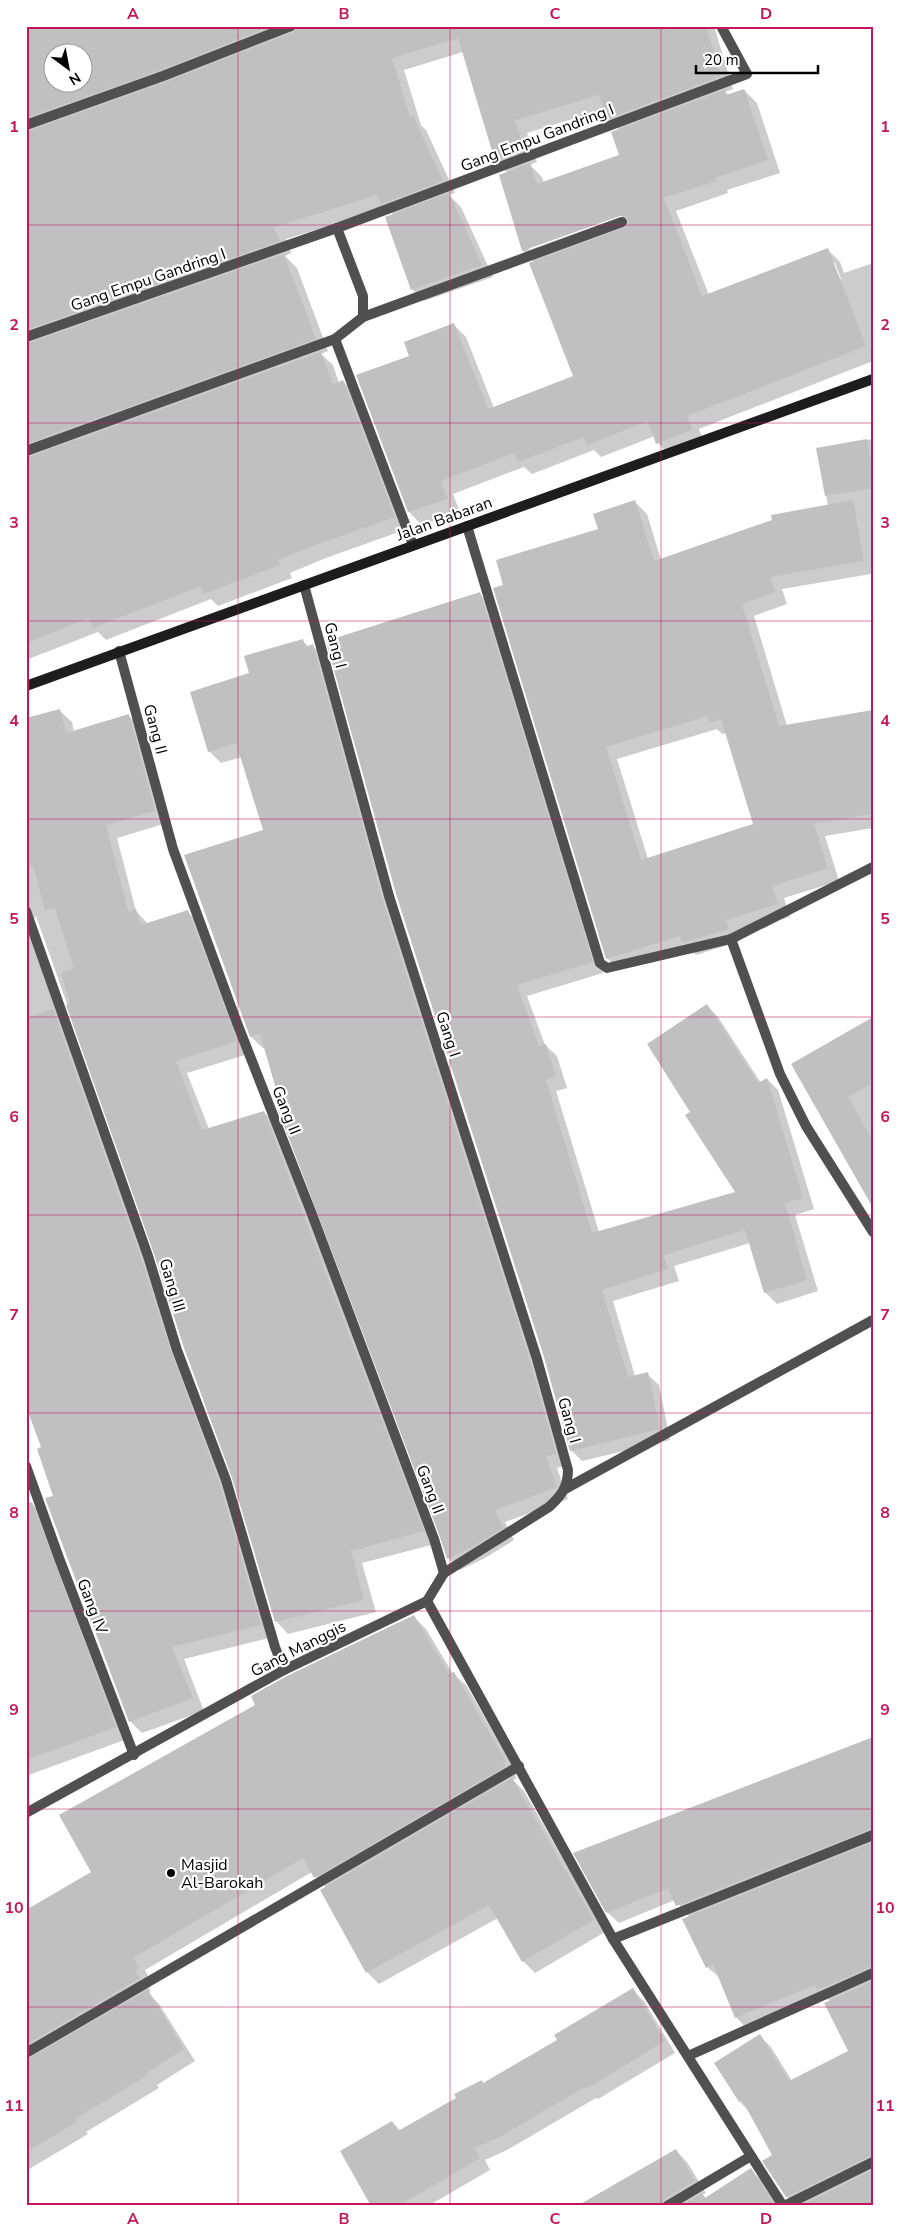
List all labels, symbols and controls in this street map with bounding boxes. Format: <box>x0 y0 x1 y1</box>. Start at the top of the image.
text: A <box>127 3 139 25</box>
text: B <box>338 3 350 25</box>
text: C <box>550 3 561 25</box>
text: D <box>760 3 772 25</box>
north arrow <box>42 42 92 92</box>
scale bar <box>696 42 819 74</box>
text: 20 m <box>704 50 739 70</box>
text: N <box>65 68 84 89</box>
street label: Gang Empu Gandring I <box>457 99 617 177</box>
text: 1 <box>9 116 19 138</box>
text: 1 <box>880 116 890 138</box>
street label: Gang Empu Gandring I <box>68 243 229 317</box>
text: 2 <box>9 314 19 336</box>
text: 2 <box>880 314 890 336</box>
street label: Jalan Babaran <box>392 491 495 547</box>
text: 3 <box>9 512 19 534</box>
text: 3 <box>880 512 890 534</box>
street label: Gang I <box>318 620 352 671</box>
street label: Gang II <box>138 702 172 757</box>
text: 4 <box>9 710 19 732</box>
text: 4 <box>880 710 890 732</box>
text: 5 <box>9 908 19 930</box>
text: 5 <box>880 908 890 930</box>
street label: Gang I <box>430 1009 466 1060</box>
street label: Gang II <box>266 1083 306 1138</box>
text: 6 <box>9 1106 19 1128</box>
text: 6 <box>880 1106 890 1128</box>
street label: Gang III <box>153 1256 191 1315</box>
text: 7 <box>9 1304 19 1326</box>
text: 7 <box>880 1304 890 1326</box>
street label: Gang I <box>552 1395 586 1446</box>
street label: Gang II <box>411 1462 449 1517</box>
text: 8 <box>9 1502 19 1524</box>
text: 8 <box>880 1502 890 1524</box>
street label: Gang IV <box>71 1575 113 1638</box>
street label: Gang Manggis <box>247 1615 350 1682</box>
text: 9 <box>9 1699 19 1721</box>
text: 9 <box>880 1699 890 1721</box>
place label: Masjid Al-Barokah <box>181 1854 263 1894</box>
marker: Masjid Al-Barokah <box>165 1867 177 1879</box>
text: 10 <box>4 1897 24 1919</box>
text: 10 <box>875 1897 895 1919</box>
text: 11 <box>4 2095 24 2117</box>
text: 11 <box>875 2095 895 2117</box>
text: A <box>127 2208 139 2230</box>
text: B <box>338 2208 350 2230</box>
text: C <box>550 2208 561 2230</box>
text: D <box>760 2208 772 2230</box>

